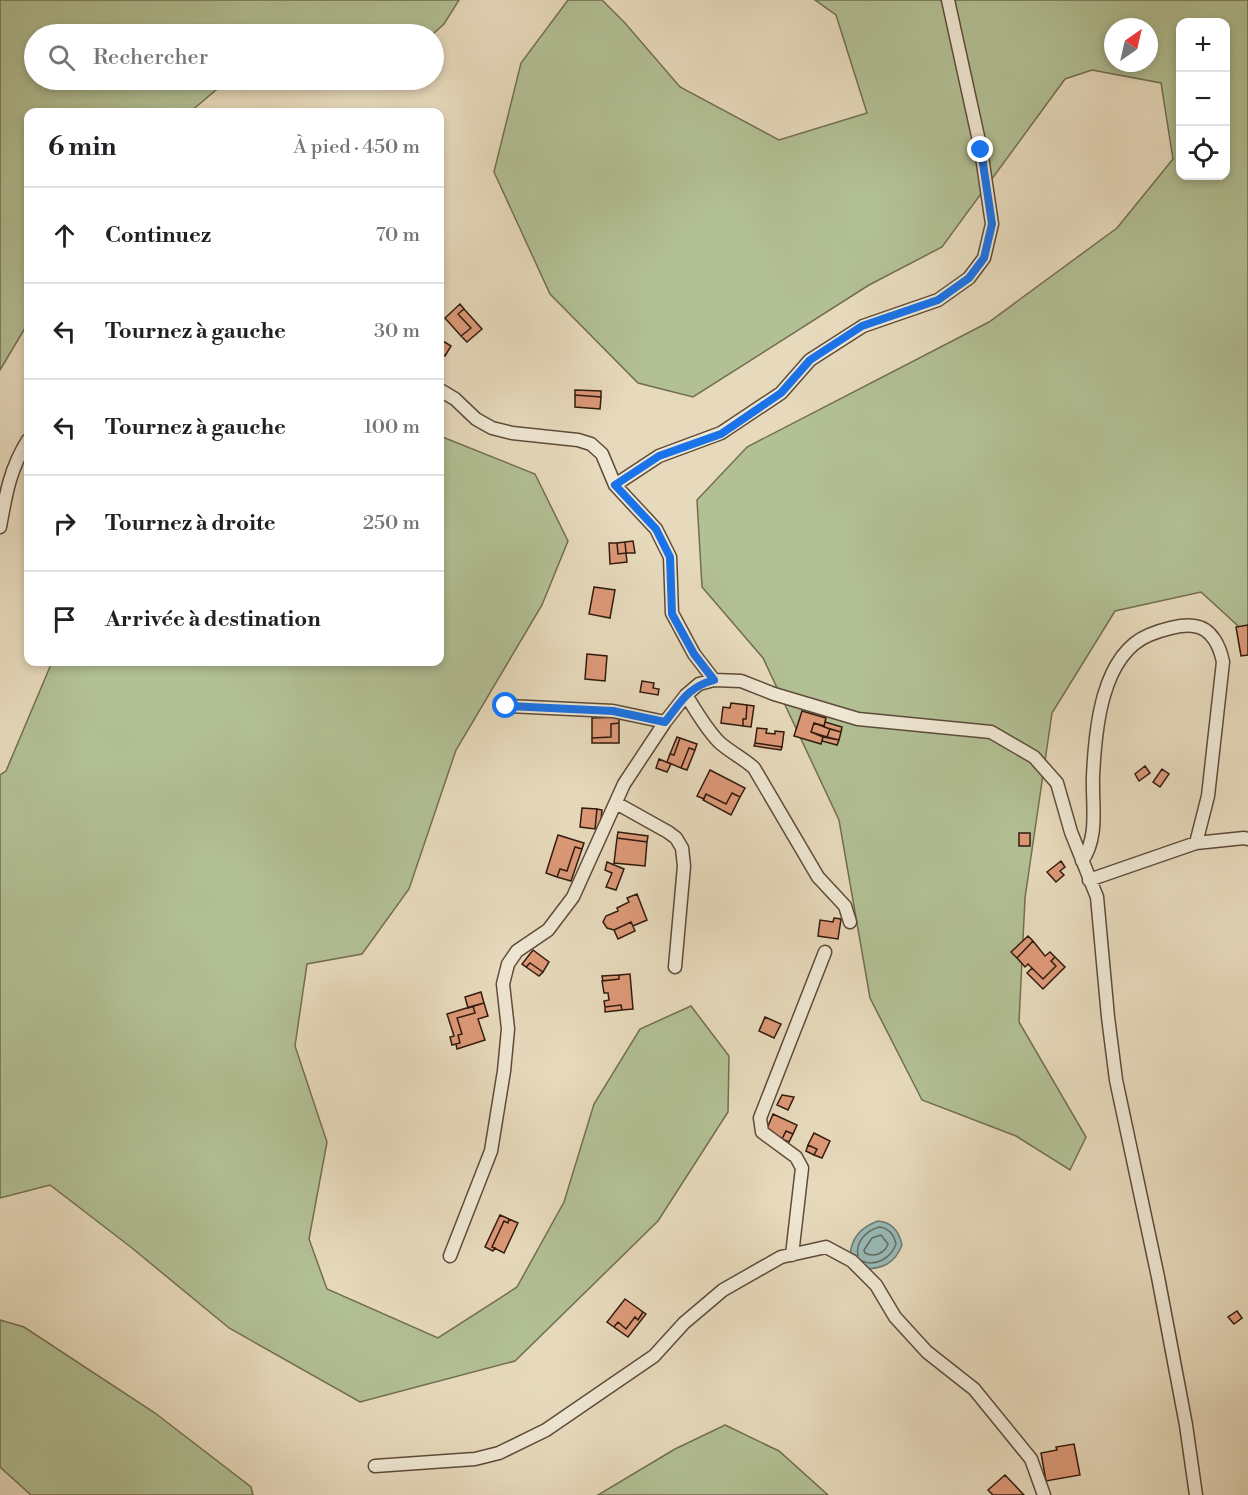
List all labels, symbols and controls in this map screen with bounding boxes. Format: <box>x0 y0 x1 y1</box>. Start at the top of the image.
north arrow <box>1104 18 1158 72</box>
map controls <box>1176 18 1230 180</box>
button: + <box>1176 18 1230 72</box>
search box <box>24 24 444 90</box>
icon: search <box>45 41 78 74</box>
text: Rechercher <box>93 44 208 71</box>
button: − <box>1176 72 1230 126</box>
button: locate <box>1176 126 1230 180</box>
text: 6 min <box>48 131 116 163</box>
text: À pied · 450 m <box>293 135 420 160</box>
route end <box>967 136 993 162</box>
icon: ahead <box>48 219 81 252</box>
text: Continuez <box>105 222 211 249</box>
text: 70 m <box>376 223 420 248</box>
icon: left <box>48 315 81 348</box>
text: Tournez à gauche <box>105 318 286 345</box>
text: 30 m <box>374 319 420 344</box>
icon: left <box>48 411 81 444</box>
text: Tournez à gauche <box>105 414 286 441</box>
text: 100 m <box>364 415 420 440</box>
icon: right <box>48 507 81 540</box>
text: Tournez à droite <box>105 510 276 537</box>
text: 250 m <box>363 511 420 536</box>
icon: arrive <box>48 603 81 636</box>
text: Arrivée à destination <box>105 606 321 633</box>
route start <box>492 692 518 718</box>

